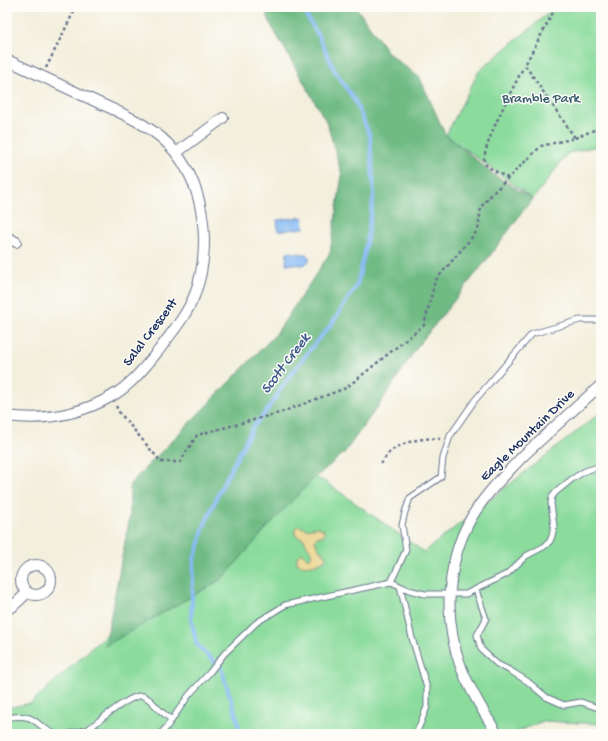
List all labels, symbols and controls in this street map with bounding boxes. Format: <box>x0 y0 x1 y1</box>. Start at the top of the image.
park label: Bramble Park <box>501 91 582 108</box>
street label: Salal Crescent <box>120 295 183 370</box>
water label: Scott Creek <box>257 329 315 398</box>
street label: Eagle Mountain Drive <box>477 386 580 486</box>

